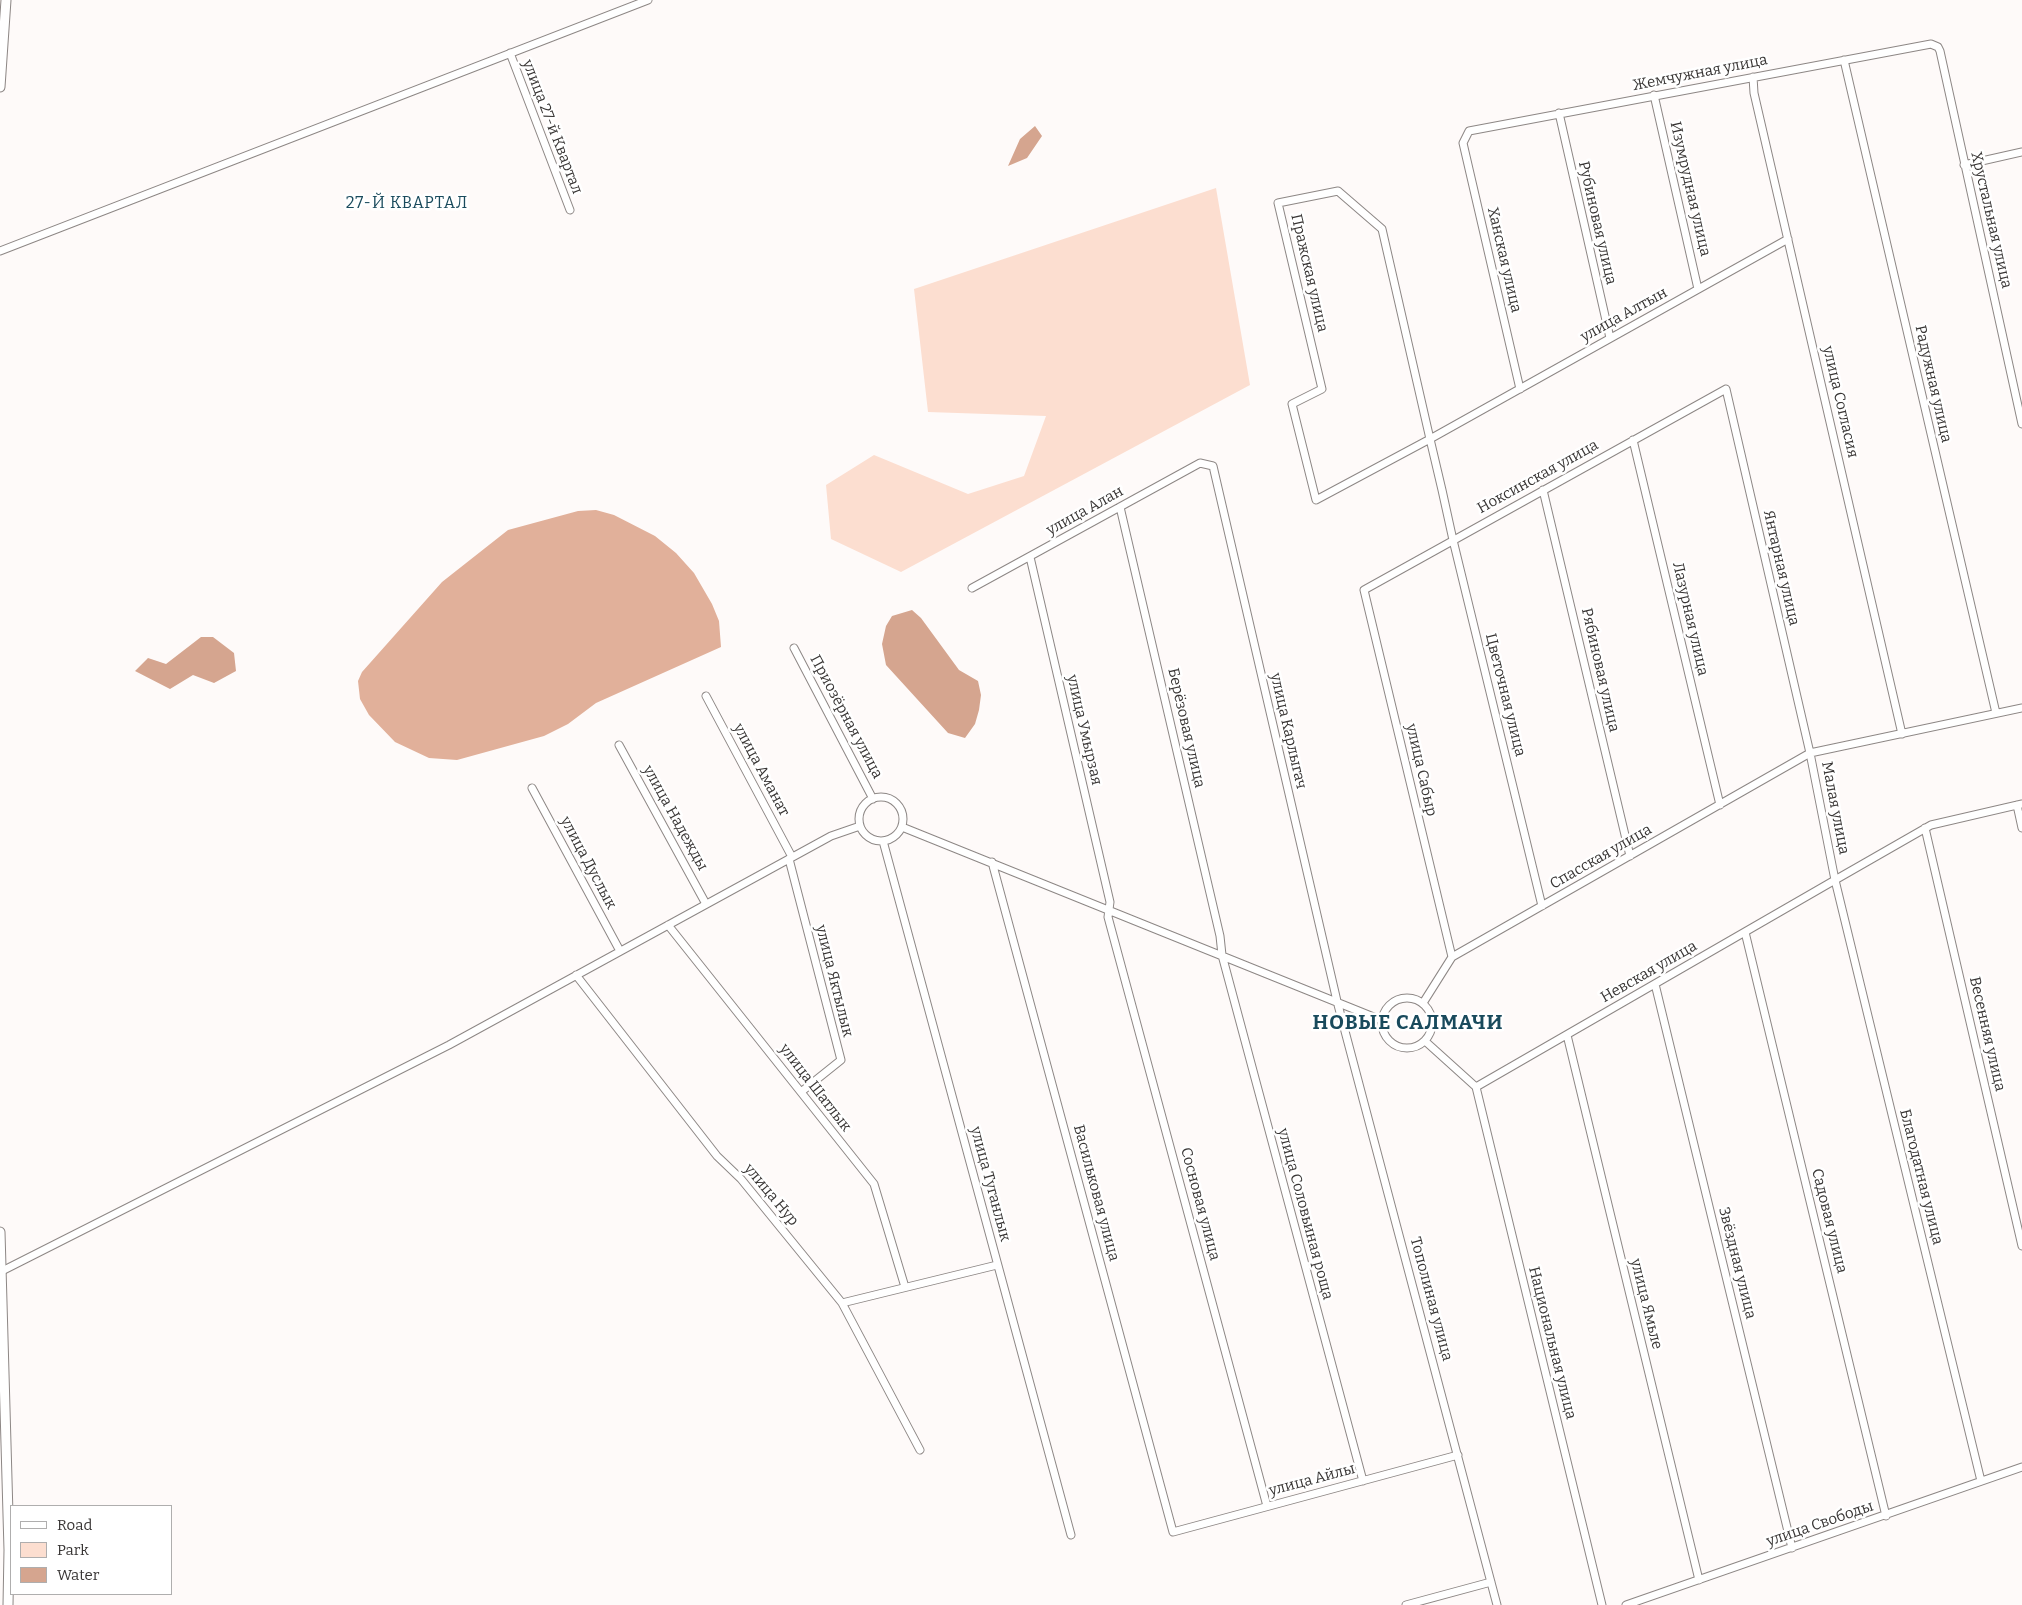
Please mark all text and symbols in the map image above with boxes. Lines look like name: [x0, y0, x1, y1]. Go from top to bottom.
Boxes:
street label: Жемчужная улица: [1631, 51, 1769, 95]
street label: улица 27-й Квартал: [518, 57, 586, 197]
street label: Изумрудная улица: [1666, 120, 1714, 258]
street label: Хрустальная улица: [1967, 150, 2015, 290]
street label: Рубиновая улица: [1574, 160, 1620, 286]
district label: 27-Й КВАРТАЛ: [344, 194, 470, 214]
street label: Ханская улица: [1483, 206, 1525, 314]
street label: Пражская улица: [1287, 212, 1331, 334]
street label: улица Алтын: [1578, 284, 1670, 346]
street label: Радужная улица: [1911, 324, 1955, 444]
street label: улица Согласия: [1818, 344, 1862, 460]
street label: Ноксинская улица: [1474, 436, 1602, 518]
street label: улица Алан: [1043, 483, 1127, 539]
street label: Янтарная улица: [1759, 509, 1803, 627]
street label: Лазурная улица: [1668, 560, 1712, 678]
street label: Рябиновая улица: [1577, 606, 1623, 734]
street label: Цветочная улица: [1481, 632, 1529, 758]
street label: Приозёрная улица: [806, 652, 886, 782]
street label: Берёзовая улица: [1163, 666, 1209, 790]
street label: улица Карлыгач: [1266, 671, 1310, 791]
street label: улица Умырзая: [1063, 673, 1105, 787]
street label: улица Аманат: [729, 721, 793, 819]
street label: улица Сабыр: [1402, 722, 1440, 818]
street label: Малая улица: [1817, 760, 1853, 856]
street label: улица Надежды: [639, 762, 711, 874]
street label: улица Дуслык: [556, 814, 620, 912]
street label: Спасская улица: [1547, 821, 1655, 893]
street label: улица Яктылык: [811, 923, 857, 1039]
street label: Невская улица: [1598, 937, 1700, 1007]
street label: Весенняя улица: [1965, 975, 2009, 1093]
district label: НОВЫЕ САЛМАЧИ: [1311, 1011, 1505, 1035]
street label: улица Шатлык: [775, 1040, 855, 1136]
street label: Благодатная улица: [1895, 1107, 1947, 1247]
street label: Васильковая улица: [1069, 1123, 1123, 1263]
street label: улица Туганлык: [966, 1125, 1014, 1243]
street label: улица Соловьиная роща: [1273, 1126, 1337, 1302]
street label: Сосновая улица: [1176, 1146, 1224, 1262]
street label: улица Нур: [740, 1160, 802, 1230]
street label: Садовая улица: [1807, 1167, 1851, 1275]
street label: Звёздная улица: [1714, 1205, 1760, 1321]
street label: Тополиная улица: [1406, 1235, 1456, 1363]
street label: улица Ямьле: [1626, 1257, 1666, 1351]
street label: Национальная улица: [1524, 1265, 1580, 1421]
street label: улица Айлы: [1267, 1460, 1357, 1500]
street label: улица Свободы: [1764, 1497, 1876, 1551]
legend: [10, 1505, 172, 1595]
text: Road: [57, 1516, 92, 1534]
text: Park: [57, 1541, 89, 1559]
text: Water: [57, 1566, 99, 1584]

